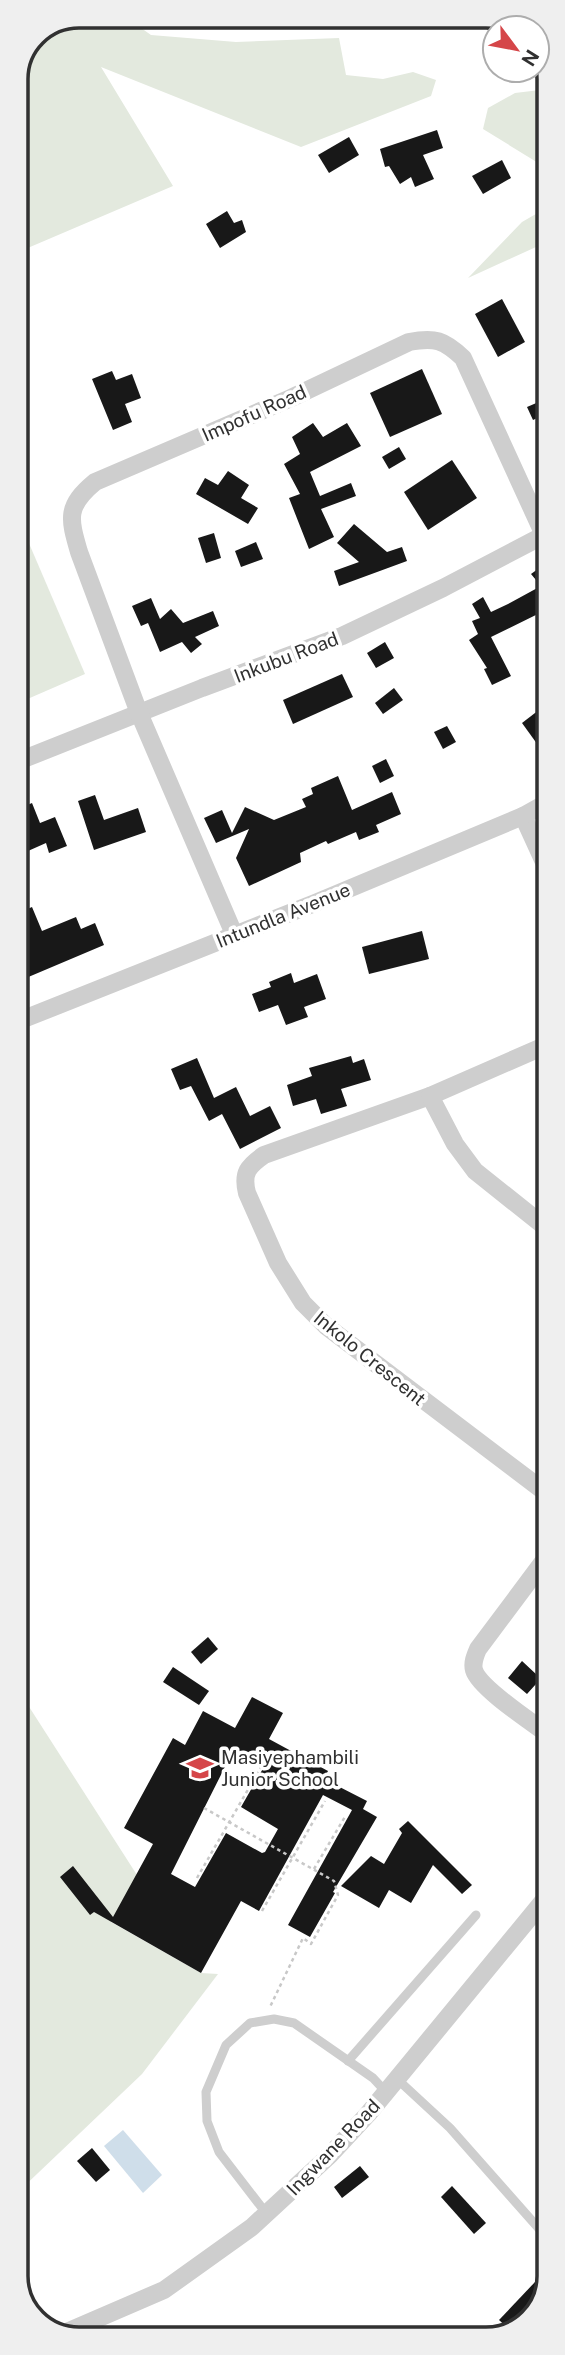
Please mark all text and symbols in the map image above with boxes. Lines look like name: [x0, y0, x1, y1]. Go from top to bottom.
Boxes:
north arrow: [481, 14, 551, 84]
text: N: [517, 46, 544, 70]
street label: Impofu Road: [199, 380, 309, 446]
street label: Inkubu Road: [231, 627, 341, 687]
street label: Intundla Avenue: [213, 878, 353, 952]
street label: Inkolo Crescent: [310, 1306, 430, 1410]
place label: Masiyephambili Junior School: [221, 1746, 359, 1790]
school or university icon: Masiyephambili Junior School: [185, 1753, 215, 1783]
street label: Ingwane Road: [282, 2095, 384, 2199]

